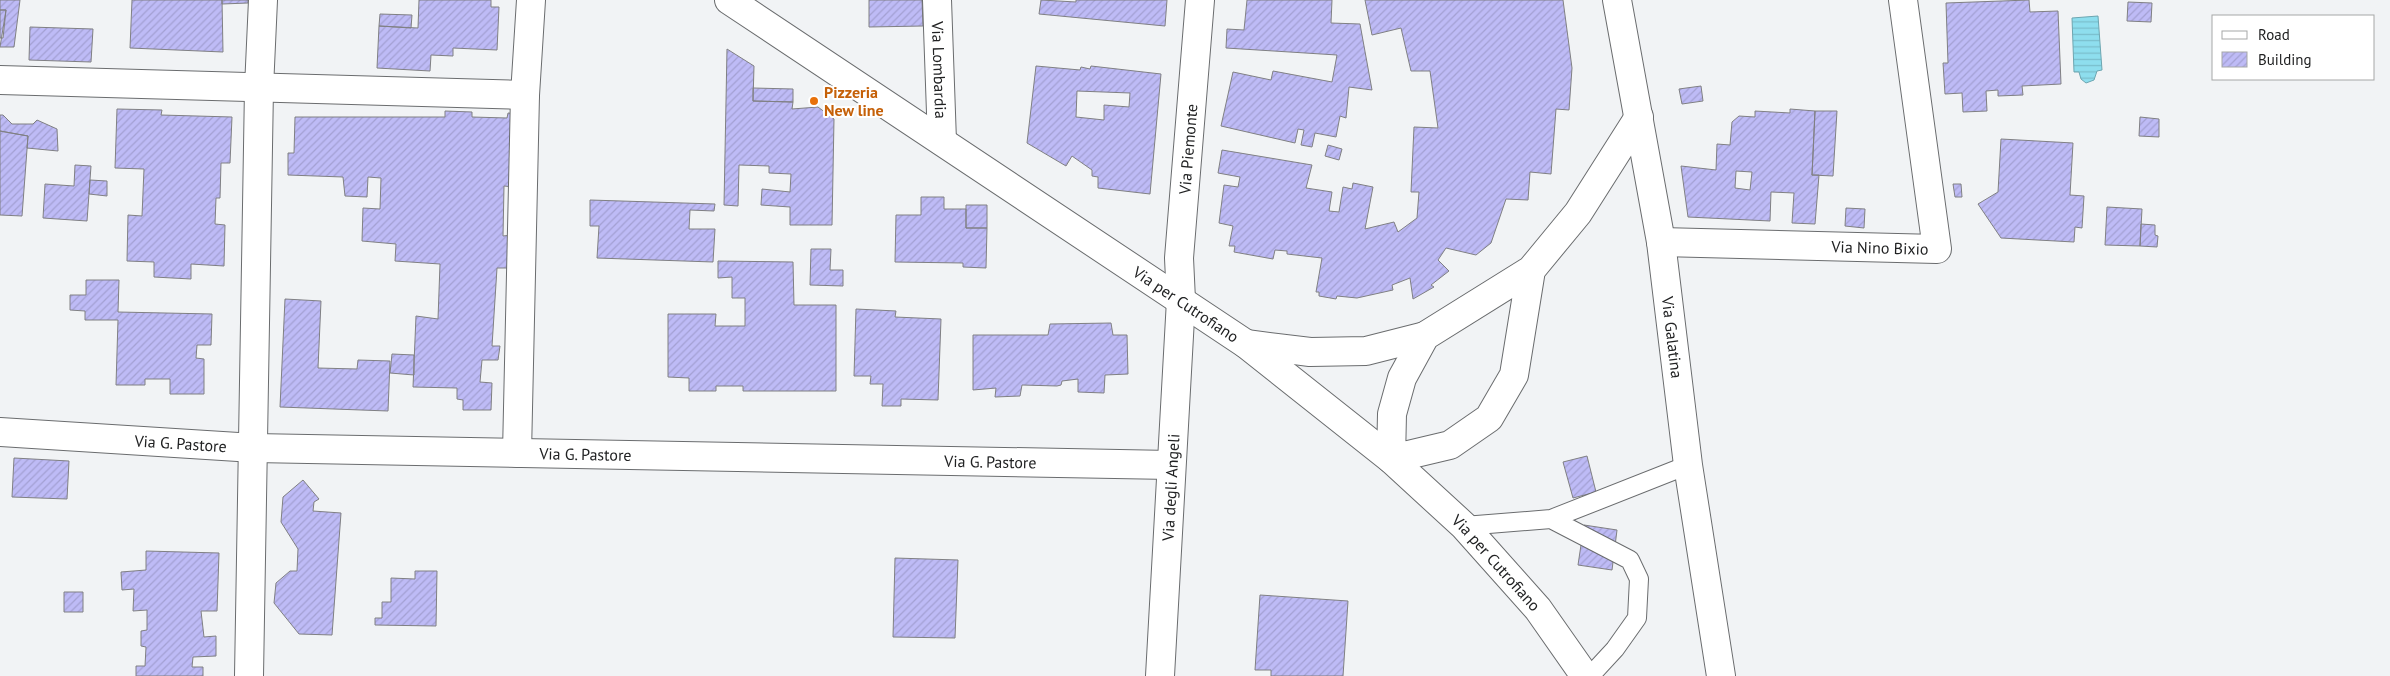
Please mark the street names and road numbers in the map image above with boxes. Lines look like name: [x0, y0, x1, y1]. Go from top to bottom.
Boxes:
street label: Via Lombardia: [928, 20, 951, 119]
street label: Via Piemonte: [1174, 103, 1202, 196]
street label: Via Nino Bixio: [1830, 236, 1929, 259]
street label: Via per Cutrofiano: [1128, 261, 1243, 347]
street label: Via Galatina: [1658, 294, 1687, 379]
street label: Via G. Pastore: [133, 430, 227, 456]
street label: Via degli Angeli: [1158, 433, 1184, 542]
street label: Via G. Pastore: [538, 443, 632, 465]
street label: Via G. Pastore: [943, 451, 1037, 473]
street label: Via per Cutrofiano: [1447, 509, 1545, 615]

